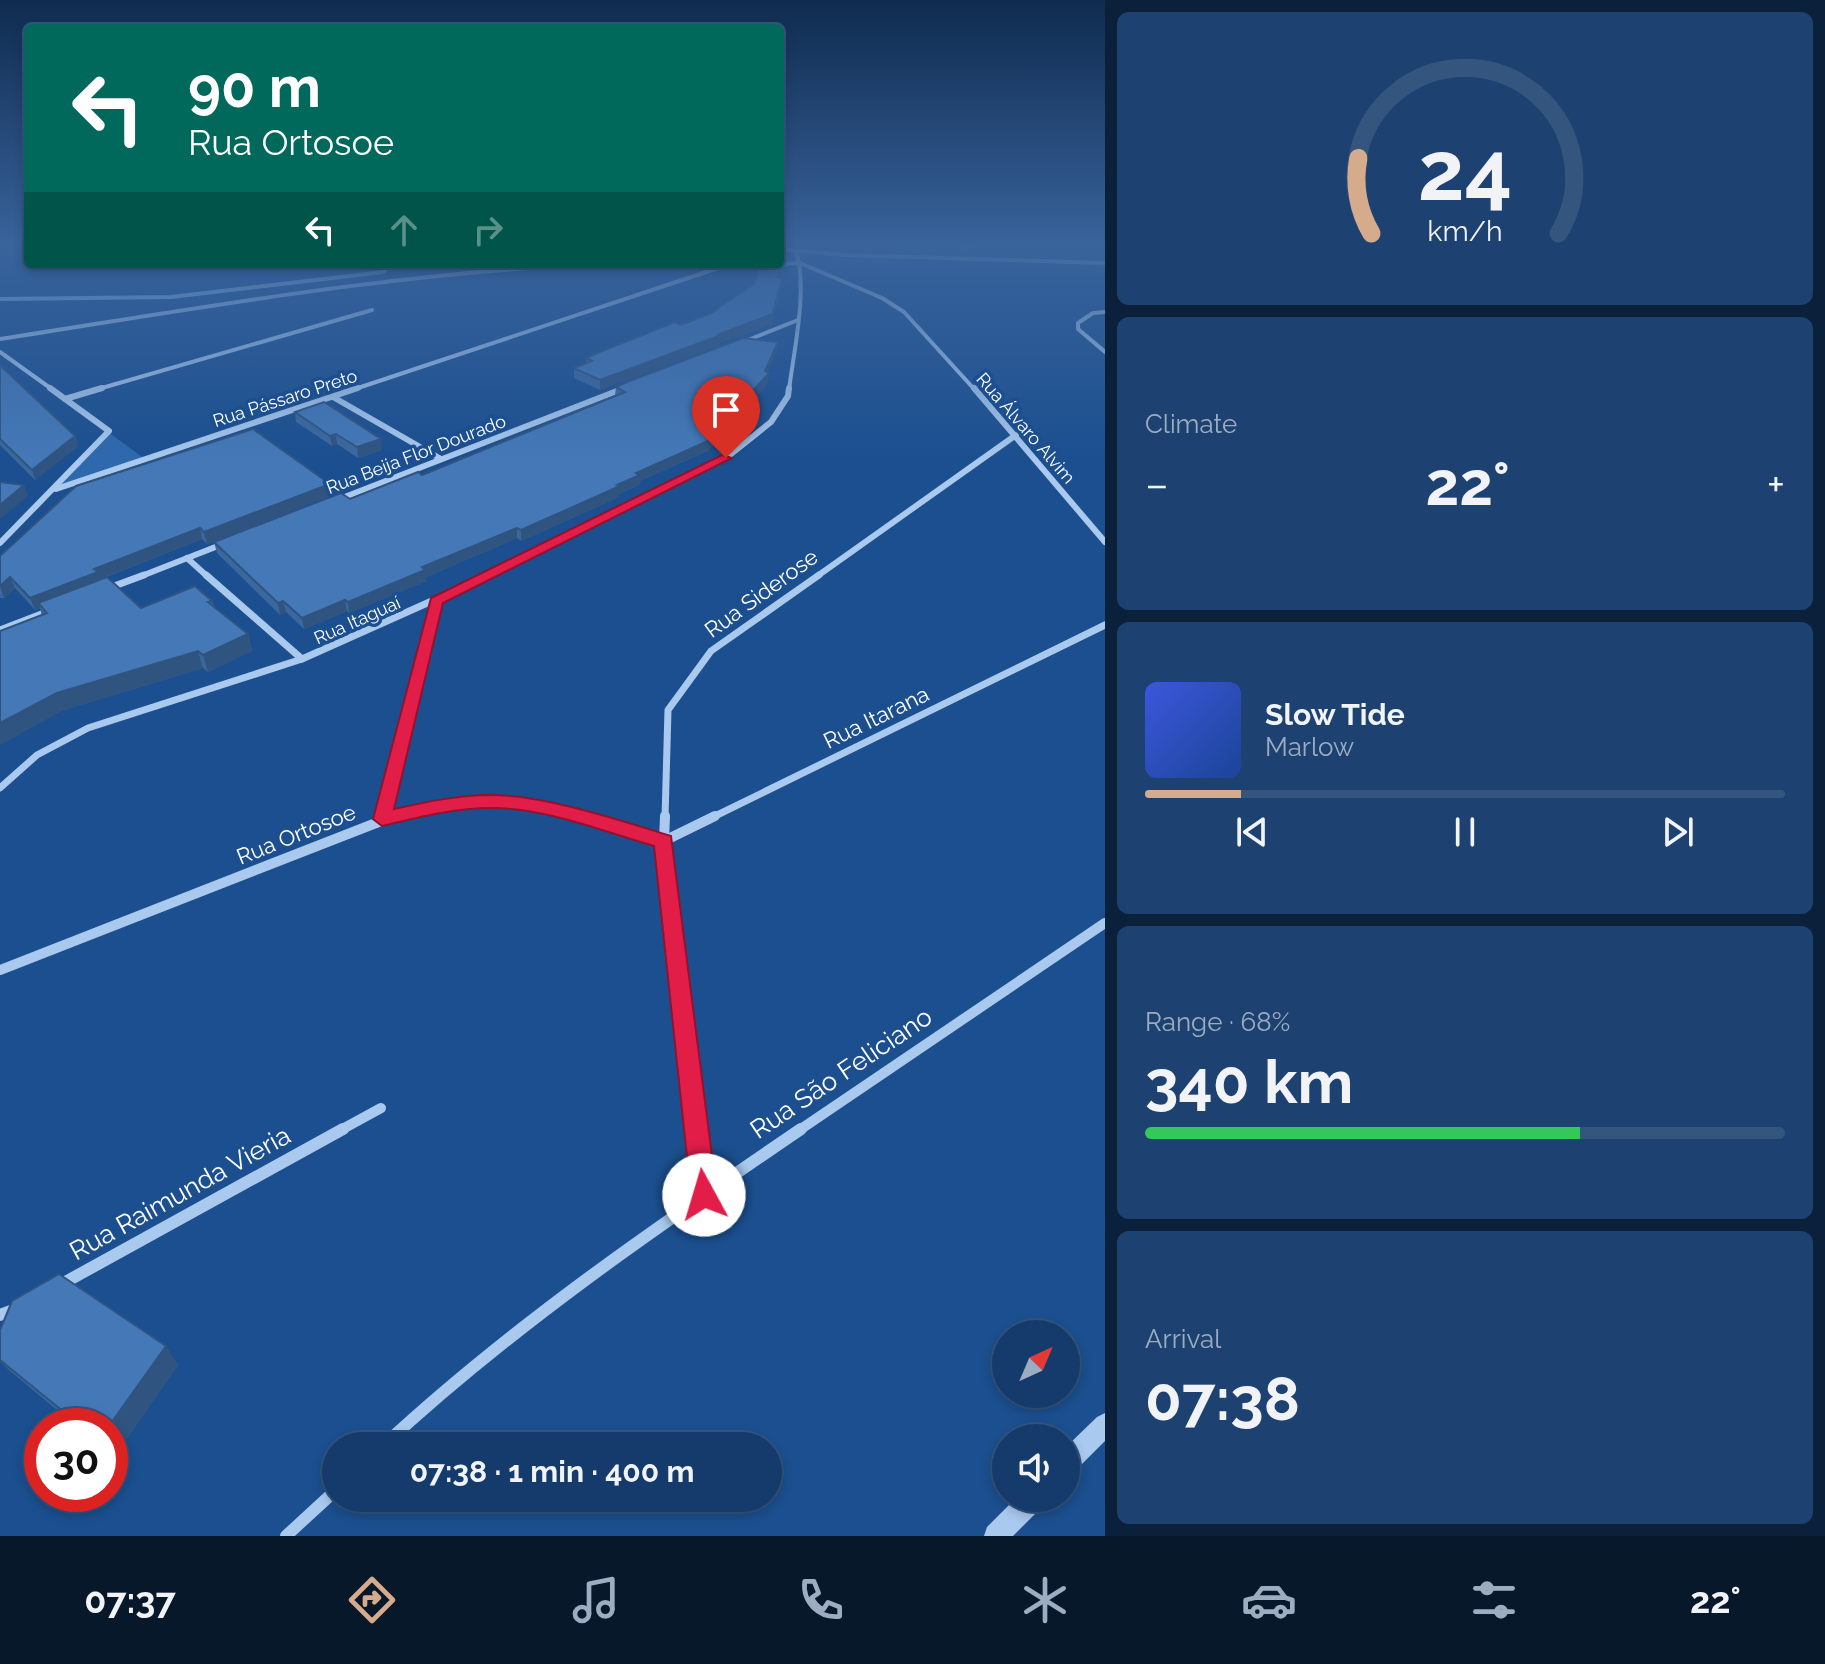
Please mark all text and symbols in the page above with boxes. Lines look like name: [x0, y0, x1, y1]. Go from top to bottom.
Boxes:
text: 90 m: [188, 54, 321, 120]
icon: left: [56, 56, 160, 160]
text: Rua Ortosoe: [188, 121, 394, 163]
text: 24: [1418, 122, 1512, 219]
icon: left: [298, 208, 342, 252]
icon: ahead: [382, 208, 426, 252]
icon: right: [466, 208, 510, 252]
text: km/h: [1427, 215, 1503, 249]
street label: Rua Pássaro Preto: [210, 365, 360, 431]
street label: Rua Álvaro Alvim: [972, 368, 1080, 488]
pin: [692, 376, 760, 458]
icon: arrive: [704, 388, 748, 432]
text: Climate: [1145, 409, 1237, 439]
street label: Rua Beija Flor Dourado: [323, 410, 509, 498]
text: 22°: [1426, 449, 1510, 519]
text: −: [1145, 459, 1169, 510]
text: +: [1767, 459, 1785, 510]
street label: Rua Siderose: [699, 543, 823, 643]
street label: Rua Itaguaí: [310, 592, 404, 648]
street label: Rua Itarana: [819, 680, 933, 754]
text: Slow Tide: [1265, 697, 1405, 732]
text: Marlow: [1265, 732, 1354, 762]
street label: Rua Ortosoe: [233, 798, 359, 870]
icon: previous: [1230, 810, 1274, 854]
icon: pause: [1443, 810, 1487, 854]
icon: next: [1656, 810, 1700, 854]
street label: Rua São Feliciano: [745, 1001, 937, 1145]
text: Range · 68%: [1145, 1007, 1290, 1037]
text: 340 km: [1145, 1047, 1353, 1117]
street label: Rua Raimunda Vieria: [64, 1120, 296, 1266]
position arrow: [662, 1153, 746, 1237]
north arrow: [992, 1320, 1080, 1408]
map controls: [992, 1320, 1080, 1512]
text: Arrival: [1145, 1324, 1221, 1354]
text: 07:38: [1145, 1364, 1300, 1434]
speed limit sign: 30: [24, 1408, 128, 1512]
button: sound: [992, 1424, 1080, 1512]
text: 07:38 · 1 min · 400 m: [410, 1454, 694, 1489]
icon: directions: [344, 1572, 400, 1628]
icon: music: [568, 1572, 624, 1628]
icon: phone: [793, 1572, 849, 1628]
icon: climate: [1017, 1572, 1073, 1628]
icon: car: [1241, 1572, 1297, 1628]
icon: filters: [1466, 1572, 1522, 1628]
text: 07:37: [84, 1579, 176, 1621]
text: 22°: [1690, 1579, 1741, 1621]

